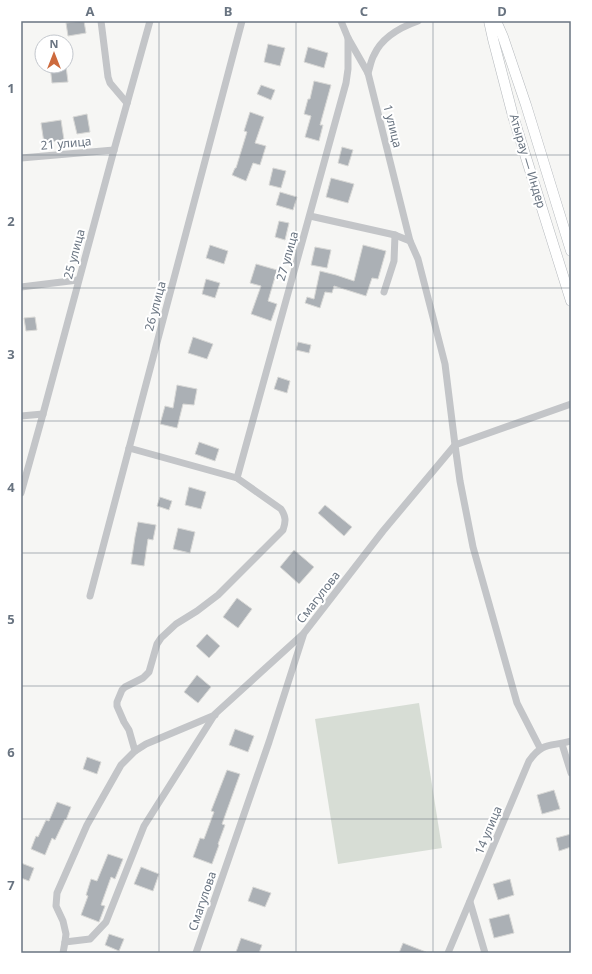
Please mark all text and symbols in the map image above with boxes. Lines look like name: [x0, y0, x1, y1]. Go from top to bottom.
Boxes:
text: A: [86, 2, 95, 20]
text: B: [224, 2, 232, 20]
text: C: [360, 2, 368, 20]
text: D: [497, 2, 507, 20]
north arrow: [34, 34, 74, 74]
text: N: [50, 36, 58, 51]
text: 1: [7, 79, 15, 97]
street label: 1 улица: [379, 103, 407, 149]
street label: Атырау — Индер: [506, 112, 550, 210]
street label: 21 улица: [40, 132, 92, 154]
text: 2: [7, 212, 15, 230]
street label: 25 улица: [59, 227, 89, 281]
street label: 27 улица: [272, 229, 302, 283]
street label: 26 улица: [140, 279, 170, 333]
text: 3: [7, 345, 15, 363]
text: 4: [7, 478, 15, 496]
street label: Смагулова: [292, 567, 344, 627]
text: 5: [7, 610, 15, 628]
text: 6: [7, 743, 15, 761]
street label: 14 улица: [470, 803, 506, 857]
street label: Смагулова: [184, 869, 220, 933]
text: 7: [7, 876, 15, 894]

